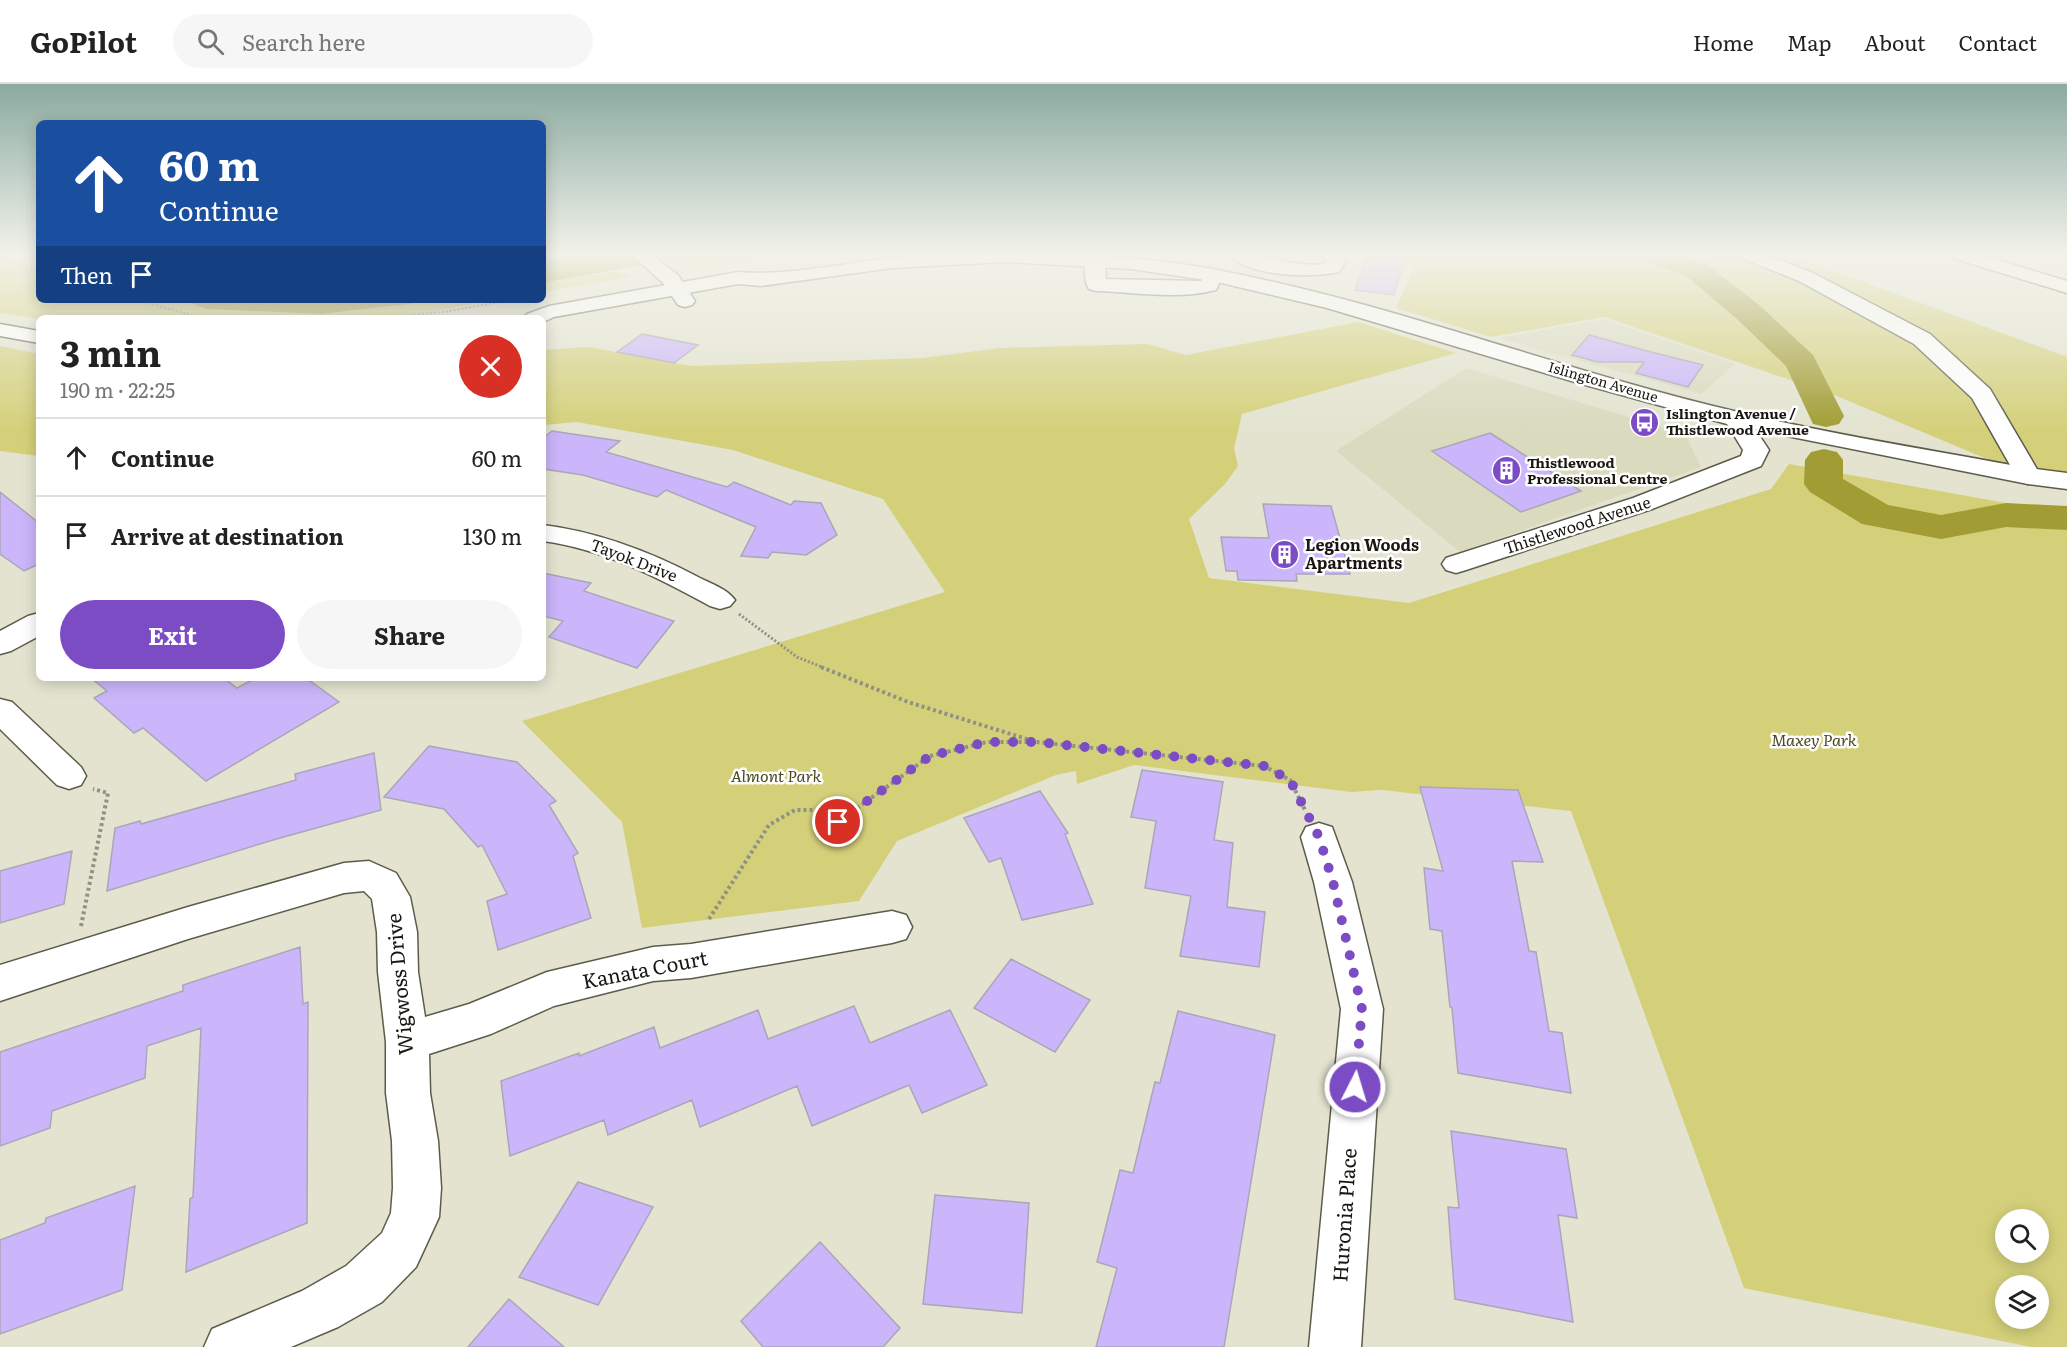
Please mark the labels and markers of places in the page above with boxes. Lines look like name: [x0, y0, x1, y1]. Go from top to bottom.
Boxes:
place label: Islington Avenue / Thistlewood Avenue: [1666, 403, 1809, 439]
bus stop icon: Islington Avenue / Thistlewood Avenue: [1629, 406, 1661, 438]
place label: Thistlewood Professional Centre: [1527, 452, 1667, 488]
building icon: Thistlewood Professional Centre: [1490, 455, 1522, 487]
place label: Legion Woods Apartments: [1305, 532, 1419, 574]
building icon: Legion Woods Apartments: [1268, 538, 1300, 570]
pin: [812, 796, 863, 847]

